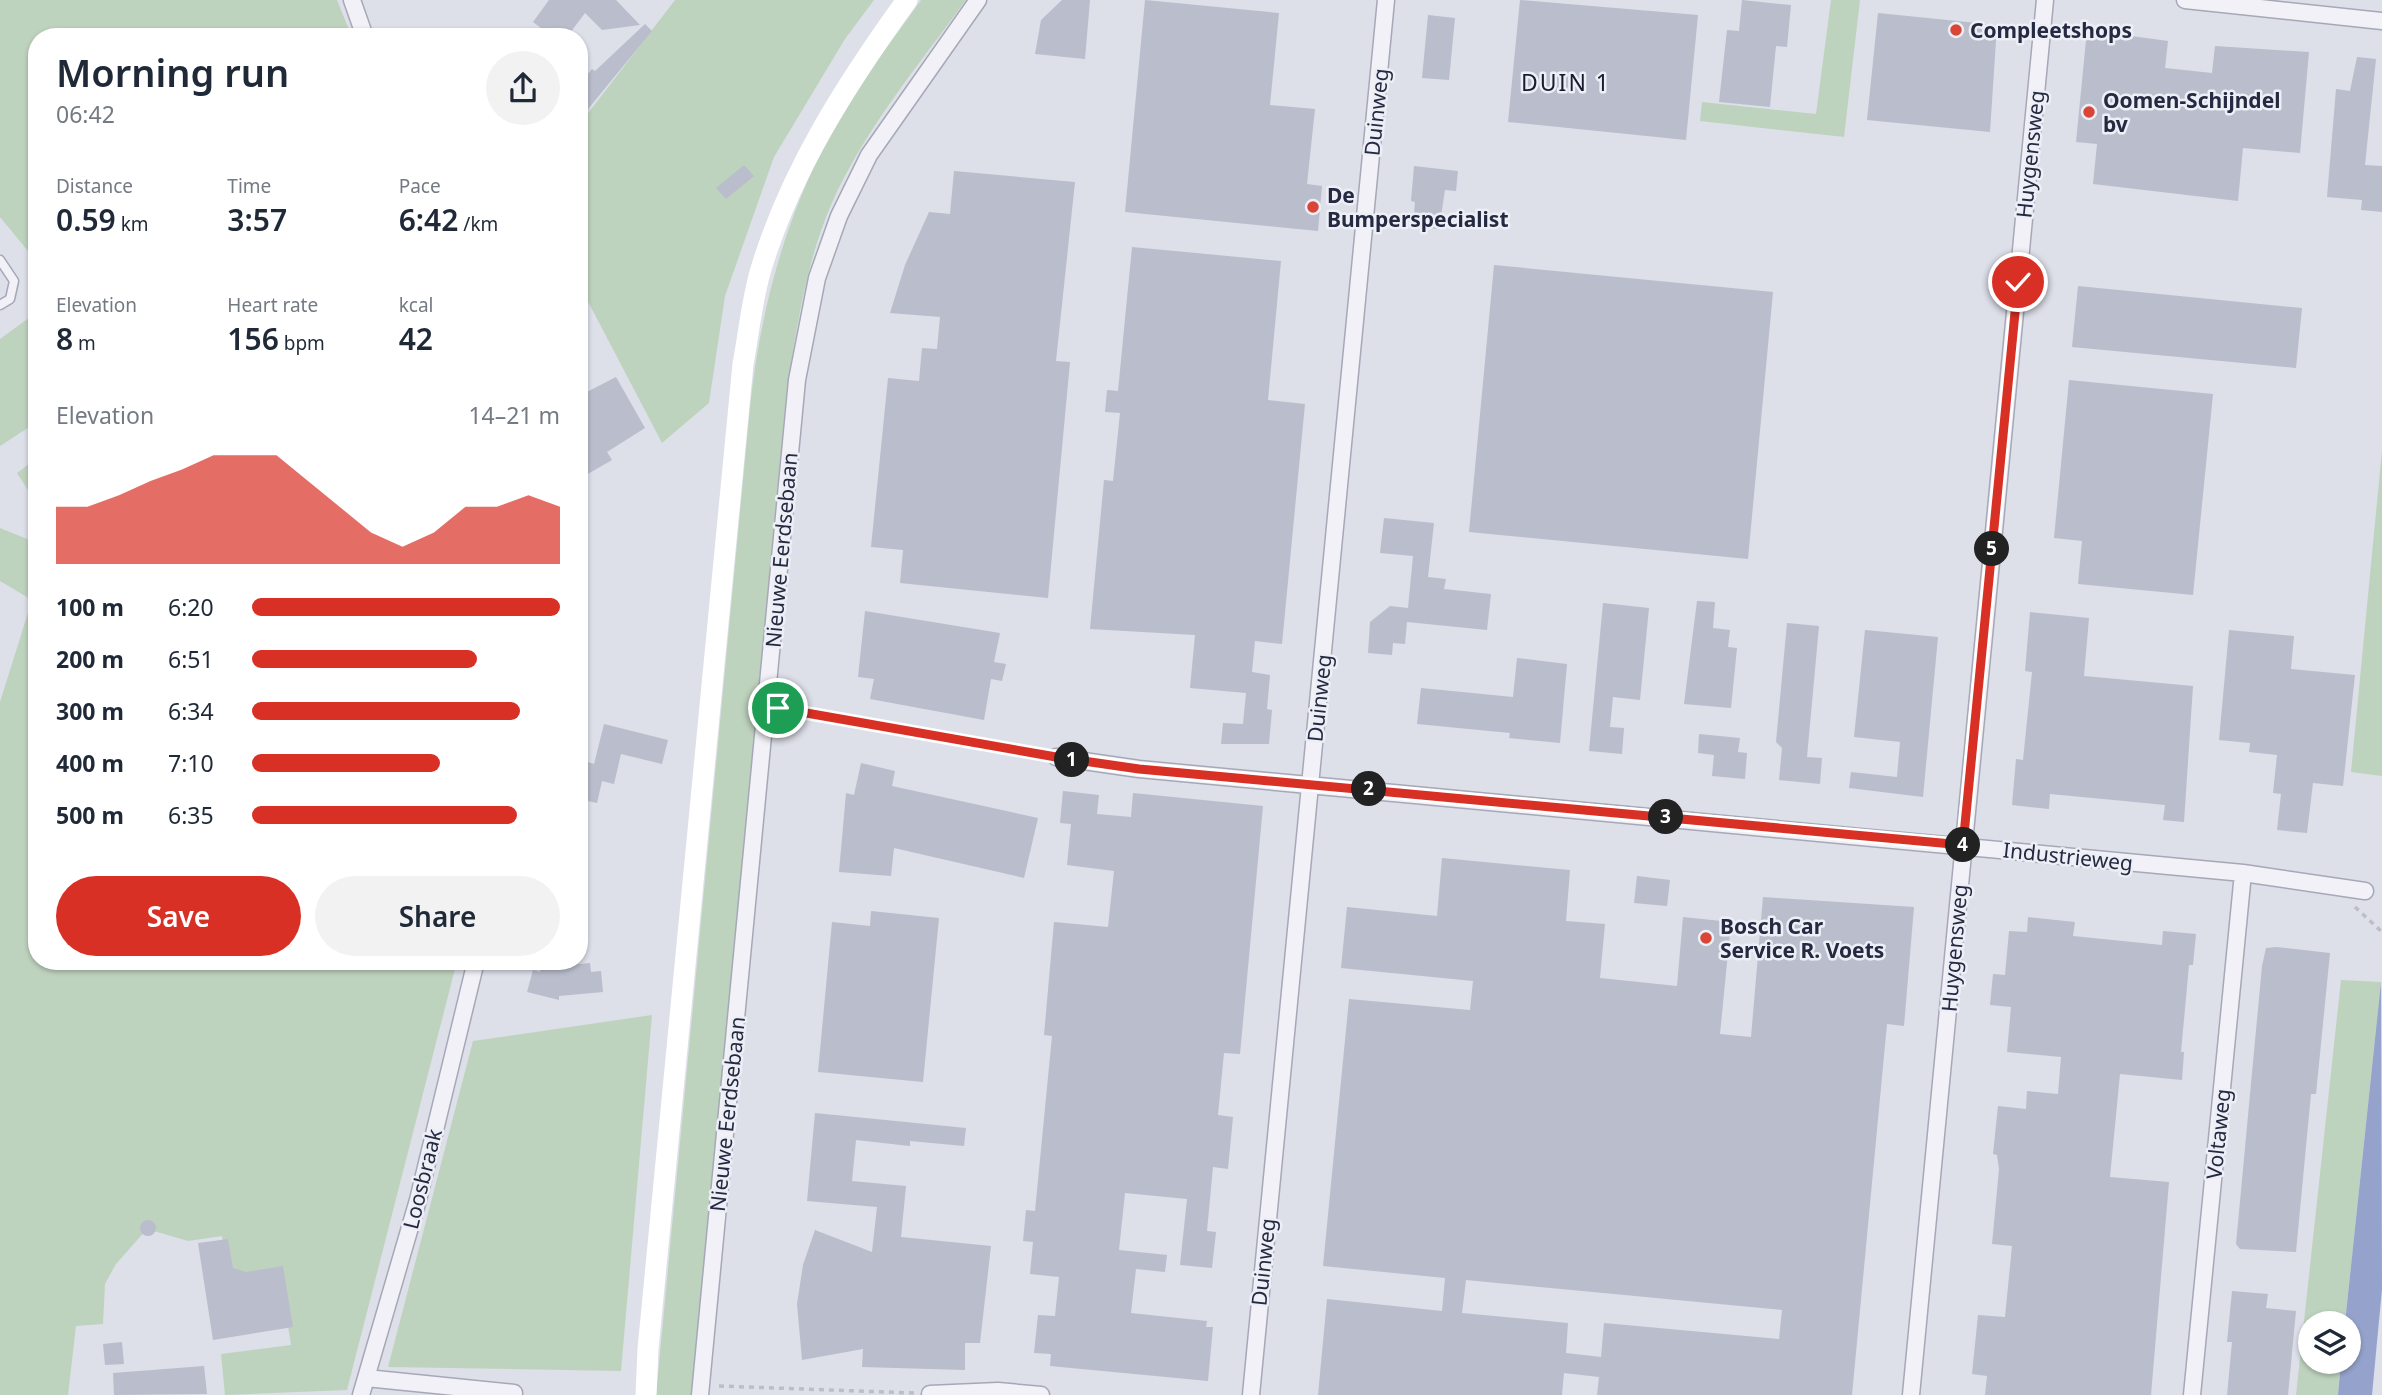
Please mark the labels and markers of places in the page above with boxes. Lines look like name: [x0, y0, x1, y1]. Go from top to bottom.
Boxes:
place label: Compleetshops: [1970, 16, 2132, 44]
marker: Compleetshops: [1948, 22, 1964, 38]
place label: Oomen-Schijndel bv: [2103, 86, 2280, 138]
marker: Oomen-Schijndel bv: [2081, 104, 2097, 120]
place label: De Bumperspecialist: [1327, 181, 1509, 233]
marker: De Bumperspecialist: [1305, 199, 1321, 215]
pin: [1988, 252, 2048, 312]
pin: 5: [1974, 532, 2010, 566]
pin: [748, 678, 808, 738]
pin: 1: [1054, 742, 1090, 778]
pin: 2: [1352, 772, 1386, 806]
pin: 3: [1648, 800, 1684, 834]
pin: 4: [1946, 828, 1980, 862]
place label: Bosch Car Service R. Voets: [1720, 912, 1884, 964]
marker: Bosch Car Service R. Voets: [1698, 930, 1714, 946]

